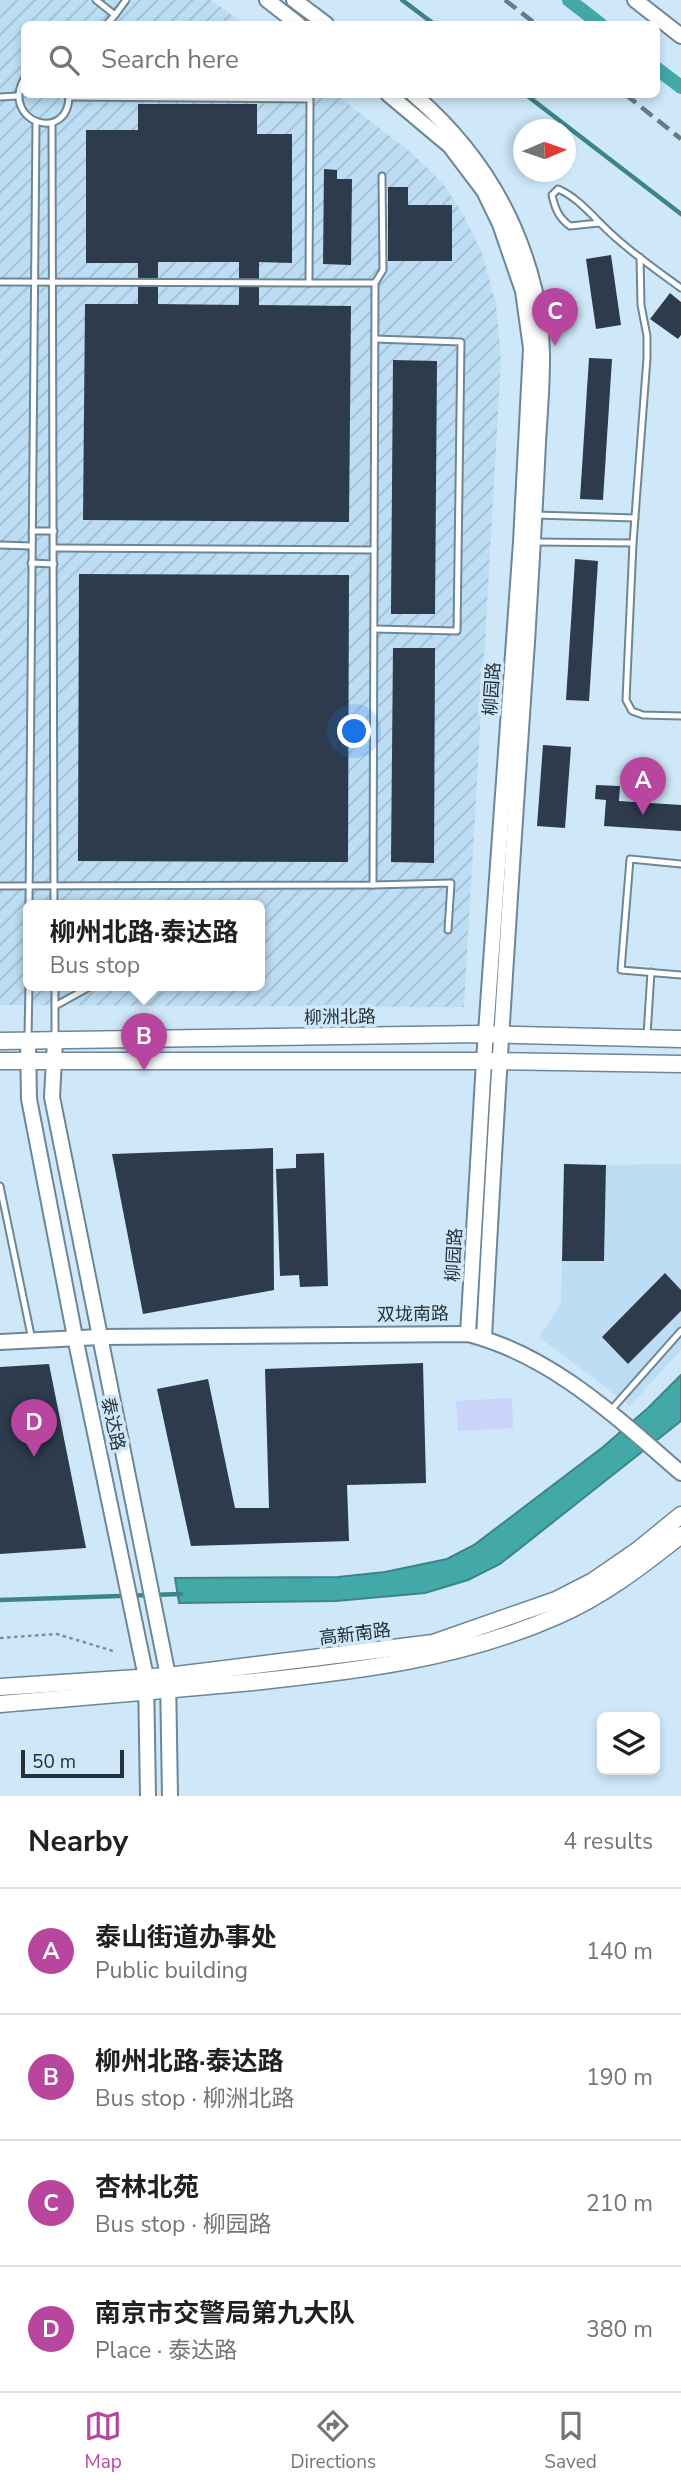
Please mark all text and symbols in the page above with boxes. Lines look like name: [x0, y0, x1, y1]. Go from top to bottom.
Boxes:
search box: [21, 21, 660, 98]
icon: search: [45, 41, 83, 79]
text: Search here: [101, 42, 239, 77]
north arrow: [513, 119, 576, 182]
pin: C: [532, 288, 578, 346]
street label: 柳园路: [478, 661, 506, 717]
your location: [337, 714, 371, 748]
pin: A: [620, 757, 666, 815]
popup: [23, 900, 265, 991]
text: 柳州北路·泰达路: [50, 915, 238, 950]
text: Bus stop: [50, 950, 140, 981]
street label: 柳洲北路: [304, 1004, 376, 1030]
pin: B: [121, 1013, 167, 1071]
street label: 柳园路: [441, 1227, 467, 1283]
street label: 双垅南路: [377, 1301, 449, 1327]
street label: 泰达路: [96, 1395, 130, 1453]
pin: D: [11, 1399, 57, 1457]
street label: 高新南路: [318, 1618, 392, 1650]
map controls: [597, 1712, 660, 1775]
button: layers: [597, 1712, 660, 1775]
scale bar: [21, 1747, 124, 1779]
text: 50 m: [32, 1749, 76, 1775]
text: Nearby: [28, 1821, 128, 1862]
text: 4 results: [563, 1826, 653, 1857]
text: 泰山街道办事处: [95, 1920, 277, 1955]
text: A: [42, 1936, 60, 1967]
text: 140 m: [586, 1936, 653, 1967]
text: Public building: [95, 1955, 248, 1986]
text: 柳州北路·泰达路: [95, 2044, 283, 2079]
text: B: [43, 2062, 59, 2093]
text: 190 m: [586, 2062, 653, 2093]
text: Bus stop · 柳洲北路: [95, 2083, 295, 2114]
text: 杏林北苑: [95, 2170, 199, 2205]
text: C: [43, 2188, 59, 2219]
text: 210 m: [586, 2188, 653, 2219]
text: Bus stop · 柳园路: [95, 2209, 272, 2240]
text: 南京市交警局第九大队: [95, 2296, 355, 2331]
text: D: [42, 2314, 60, 2345]
text: 380 m: [586, 2314, 653, 2345]
text: Place · 泰达路: [95, 2335, 237, 2366]
tab: Map: [84, 2407, 122, 2475]
tab: Directions: [290, 2407, 376, 2475]
tab: Saved: [544, 2407, 597, 2475]

